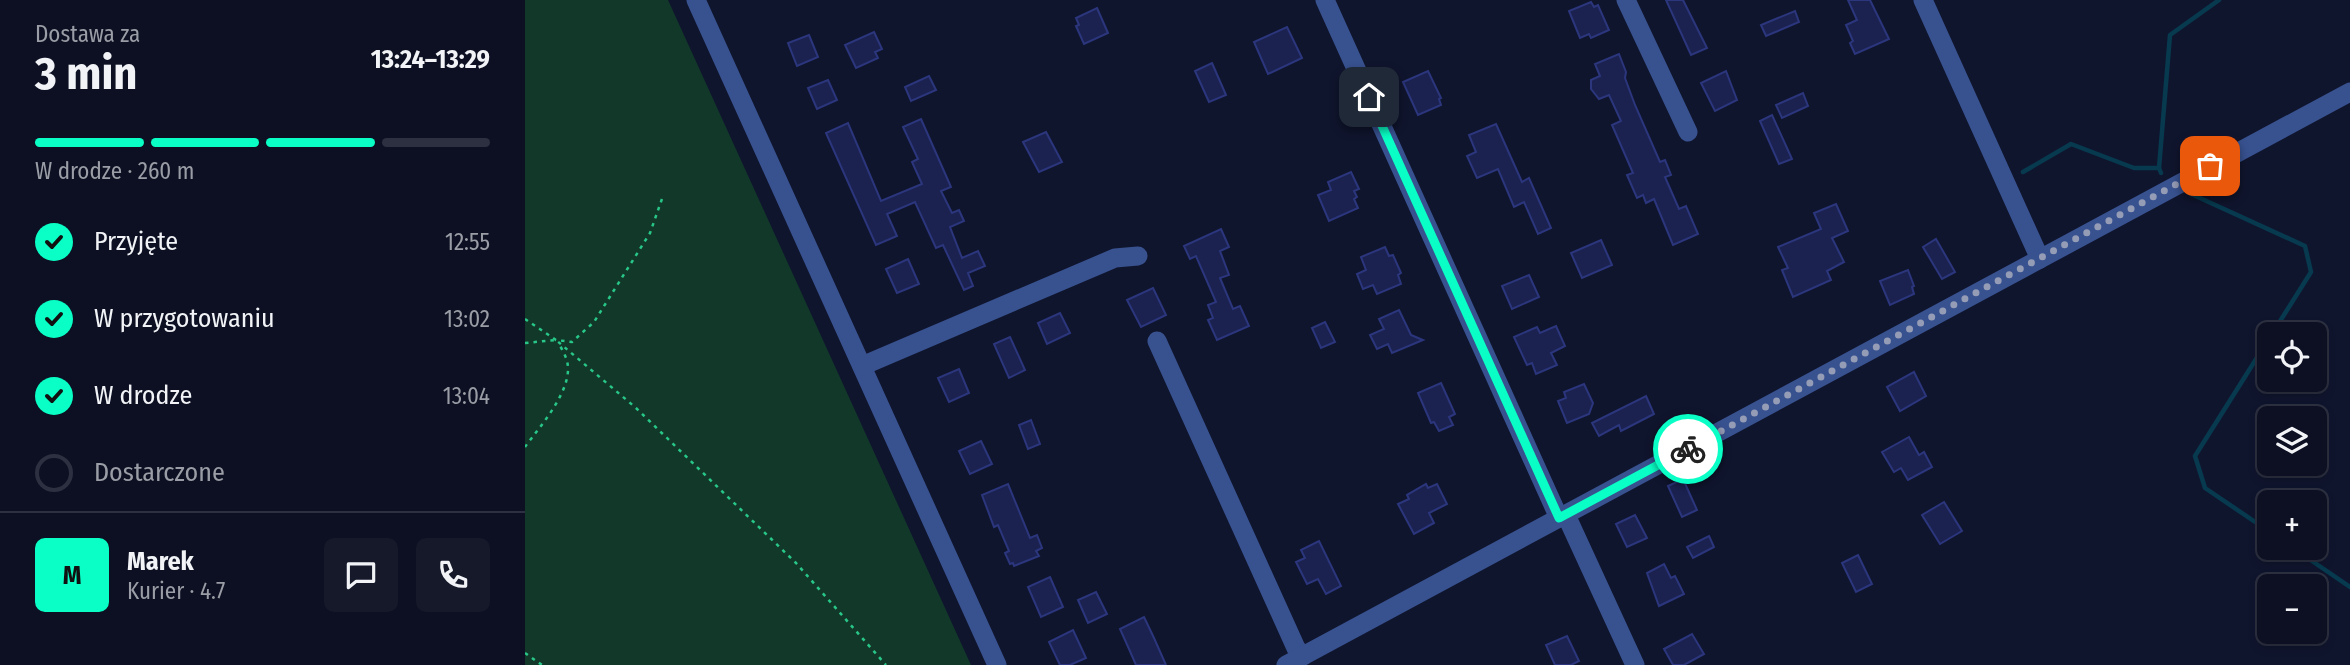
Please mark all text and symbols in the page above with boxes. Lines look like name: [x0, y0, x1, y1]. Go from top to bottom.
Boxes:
text: Dostawa za: [35, 20, 140, 48]
text: 13:24–13:29: [371, 44, 490, 75]
text: 3 min: [35, 46, 137, 101]
pin: [1339, 67, 1399, 127]
icon: home: [1350, 78, 1388, 116]
pin: [2180, 136, 2240, 196]
icon: bag: [2191, 147, 2229, 185]
text: W drodze · 260 m: [35, 157, 194, 185]
icon: check: [35, 223, 73, 261]
text: Przyjęte: [94, 226, 178, 257]
text: 12:55: [445, 228, 490, 256]
icon: check: [35, 300, 73, 338]
text: W przygotowaniu: [94, 303, 275, 334]
text: 13:02: [444, 305, 490, 333]
map controls: [2257, 322, 2327, 644]
button: locate: [2257, 322, 2327, 392]
icon: check: [35, 377, 73, 415]
text: W drodze: [94, 380, 192, 411]
text: 13:04: [443, 382, 490, 410]
button: layers: [2257, 406, 2327, 476]
courier: [1653, 414, 1723, 484]
icon: bike: [1669, 430, 1707, 468]
text: Dostarczone: [94, 457, 225, 488]
button: +: [2257, 490, 2327, 560]
button: chat: [324, 538, 398, 612]
button: phone: [416, 538, 490, 612]
text: Marek: [127, 546, 194, 577]
text: M: [63, 560, 81, 591]
button: −: [2257, 574, 2327, 644]
text: Kurier · 4.7: [127, 577, 225, 605]

